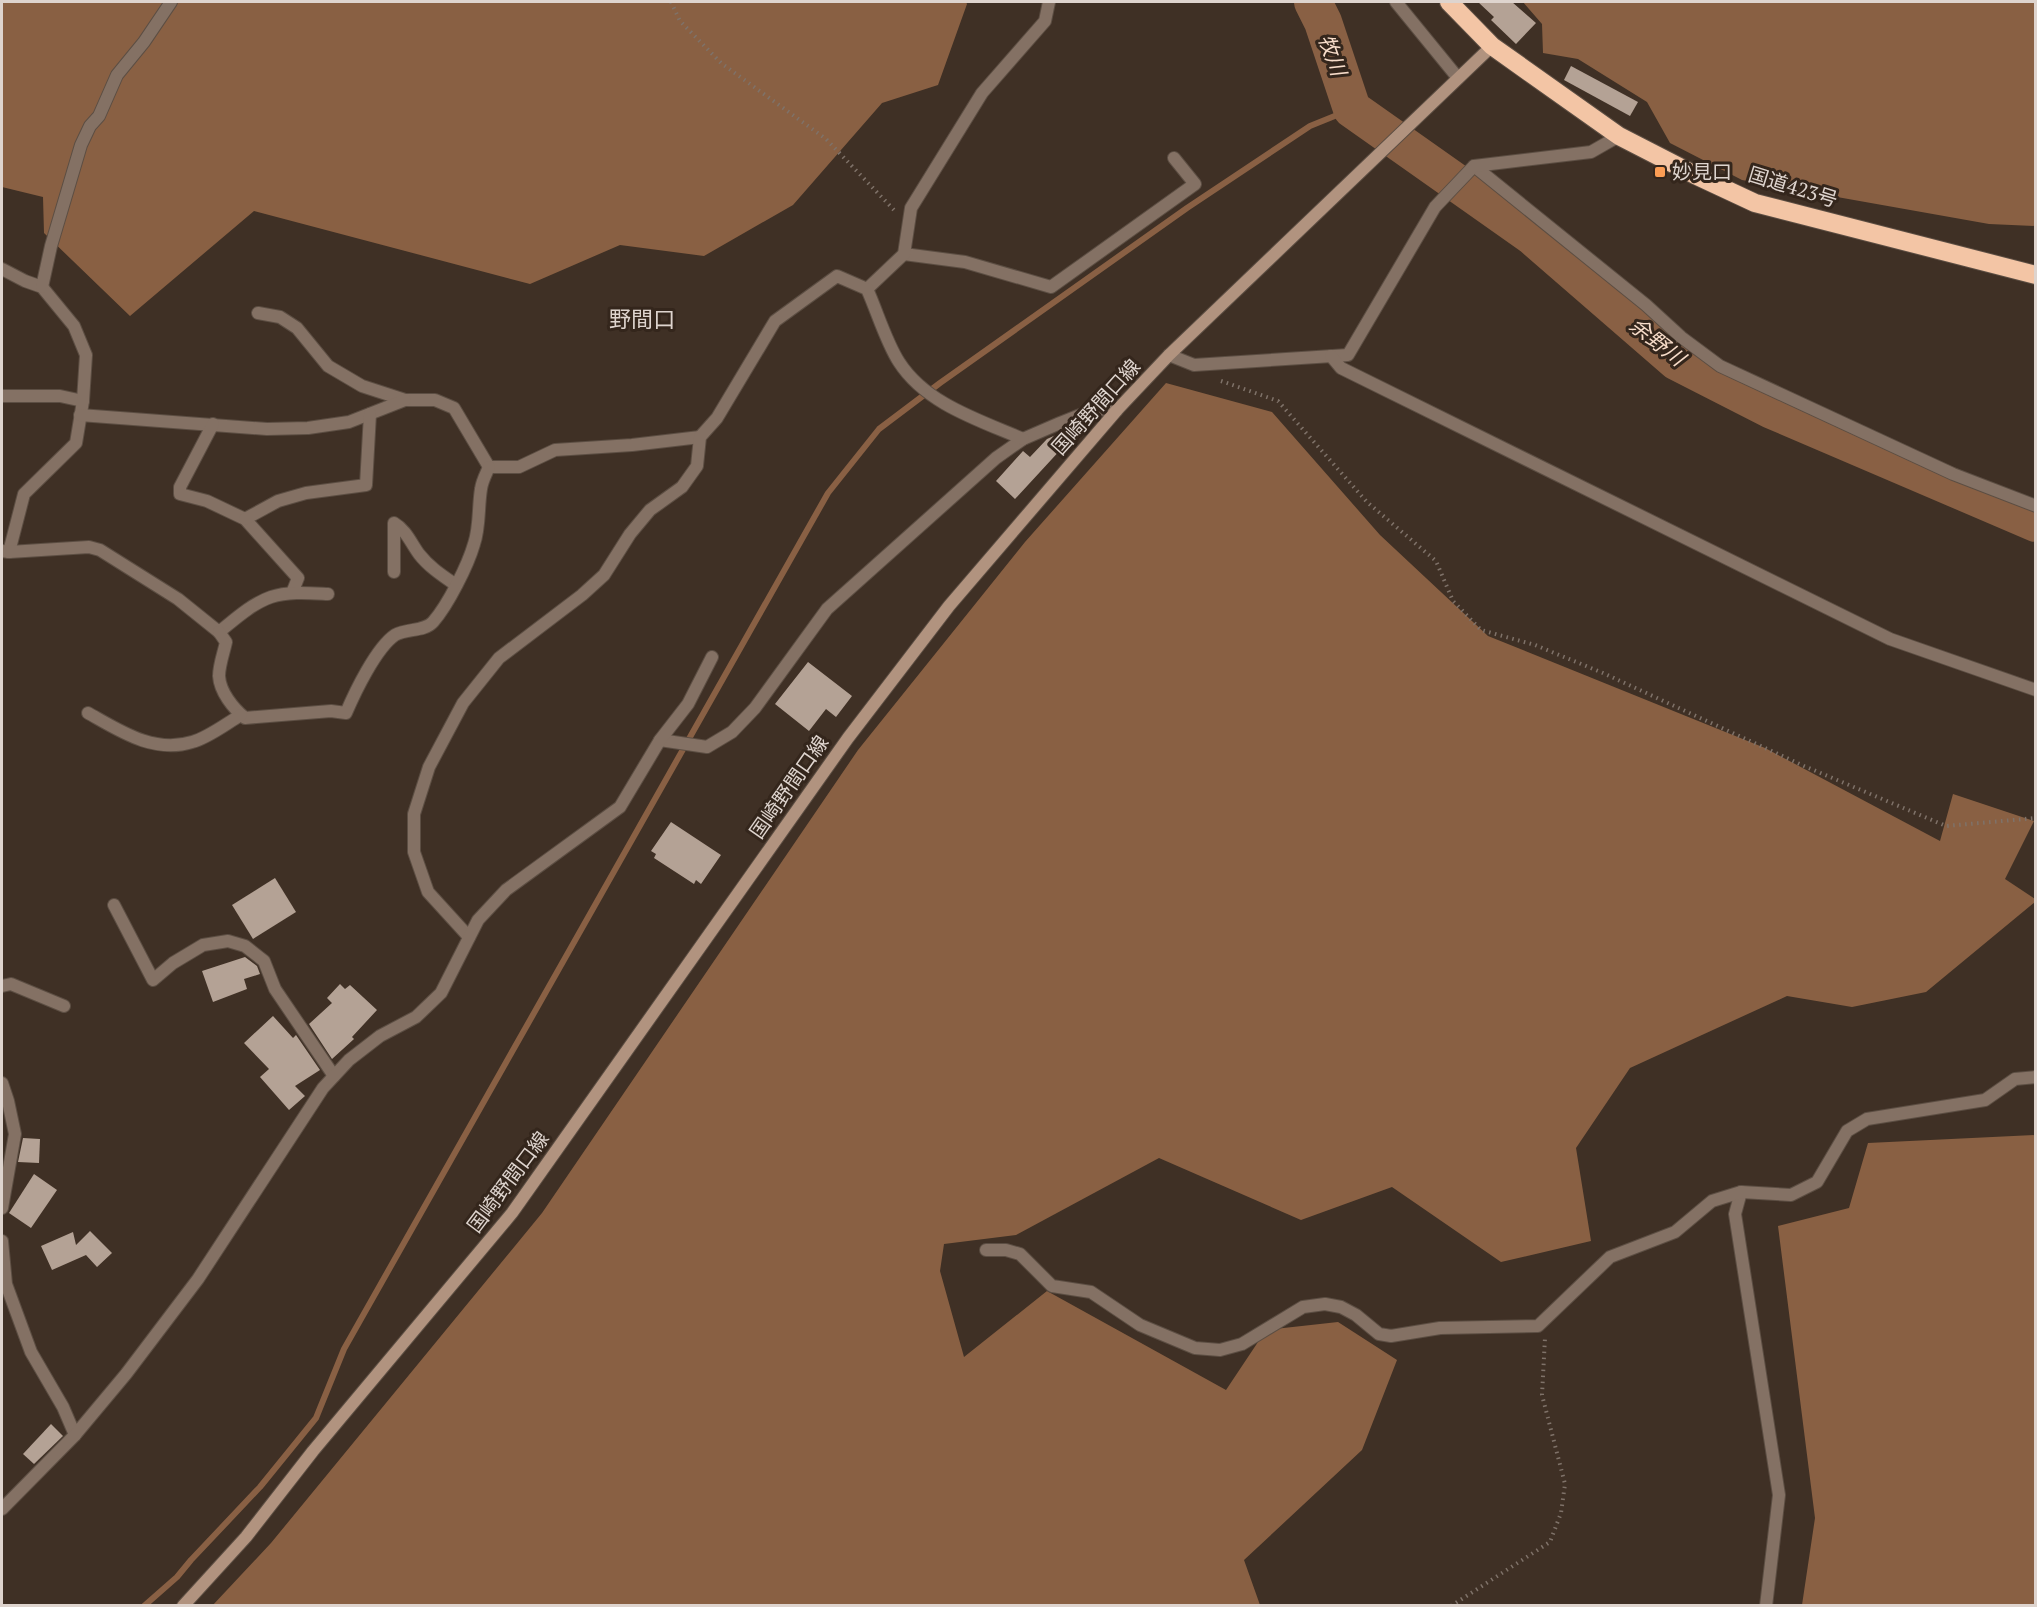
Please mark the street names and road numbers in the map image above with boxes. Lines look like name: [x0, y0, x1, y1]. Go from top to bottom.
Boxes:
street label: 国道423号: [1745, 160, 1841, 213]
street label: 国崎野間口線: [1045, 353, 1146, 460]
street label: 国崎野間口線: [743, 730, 834, 844]
street label: 国崎野間口線: [461, 1126, 554, 1238]

